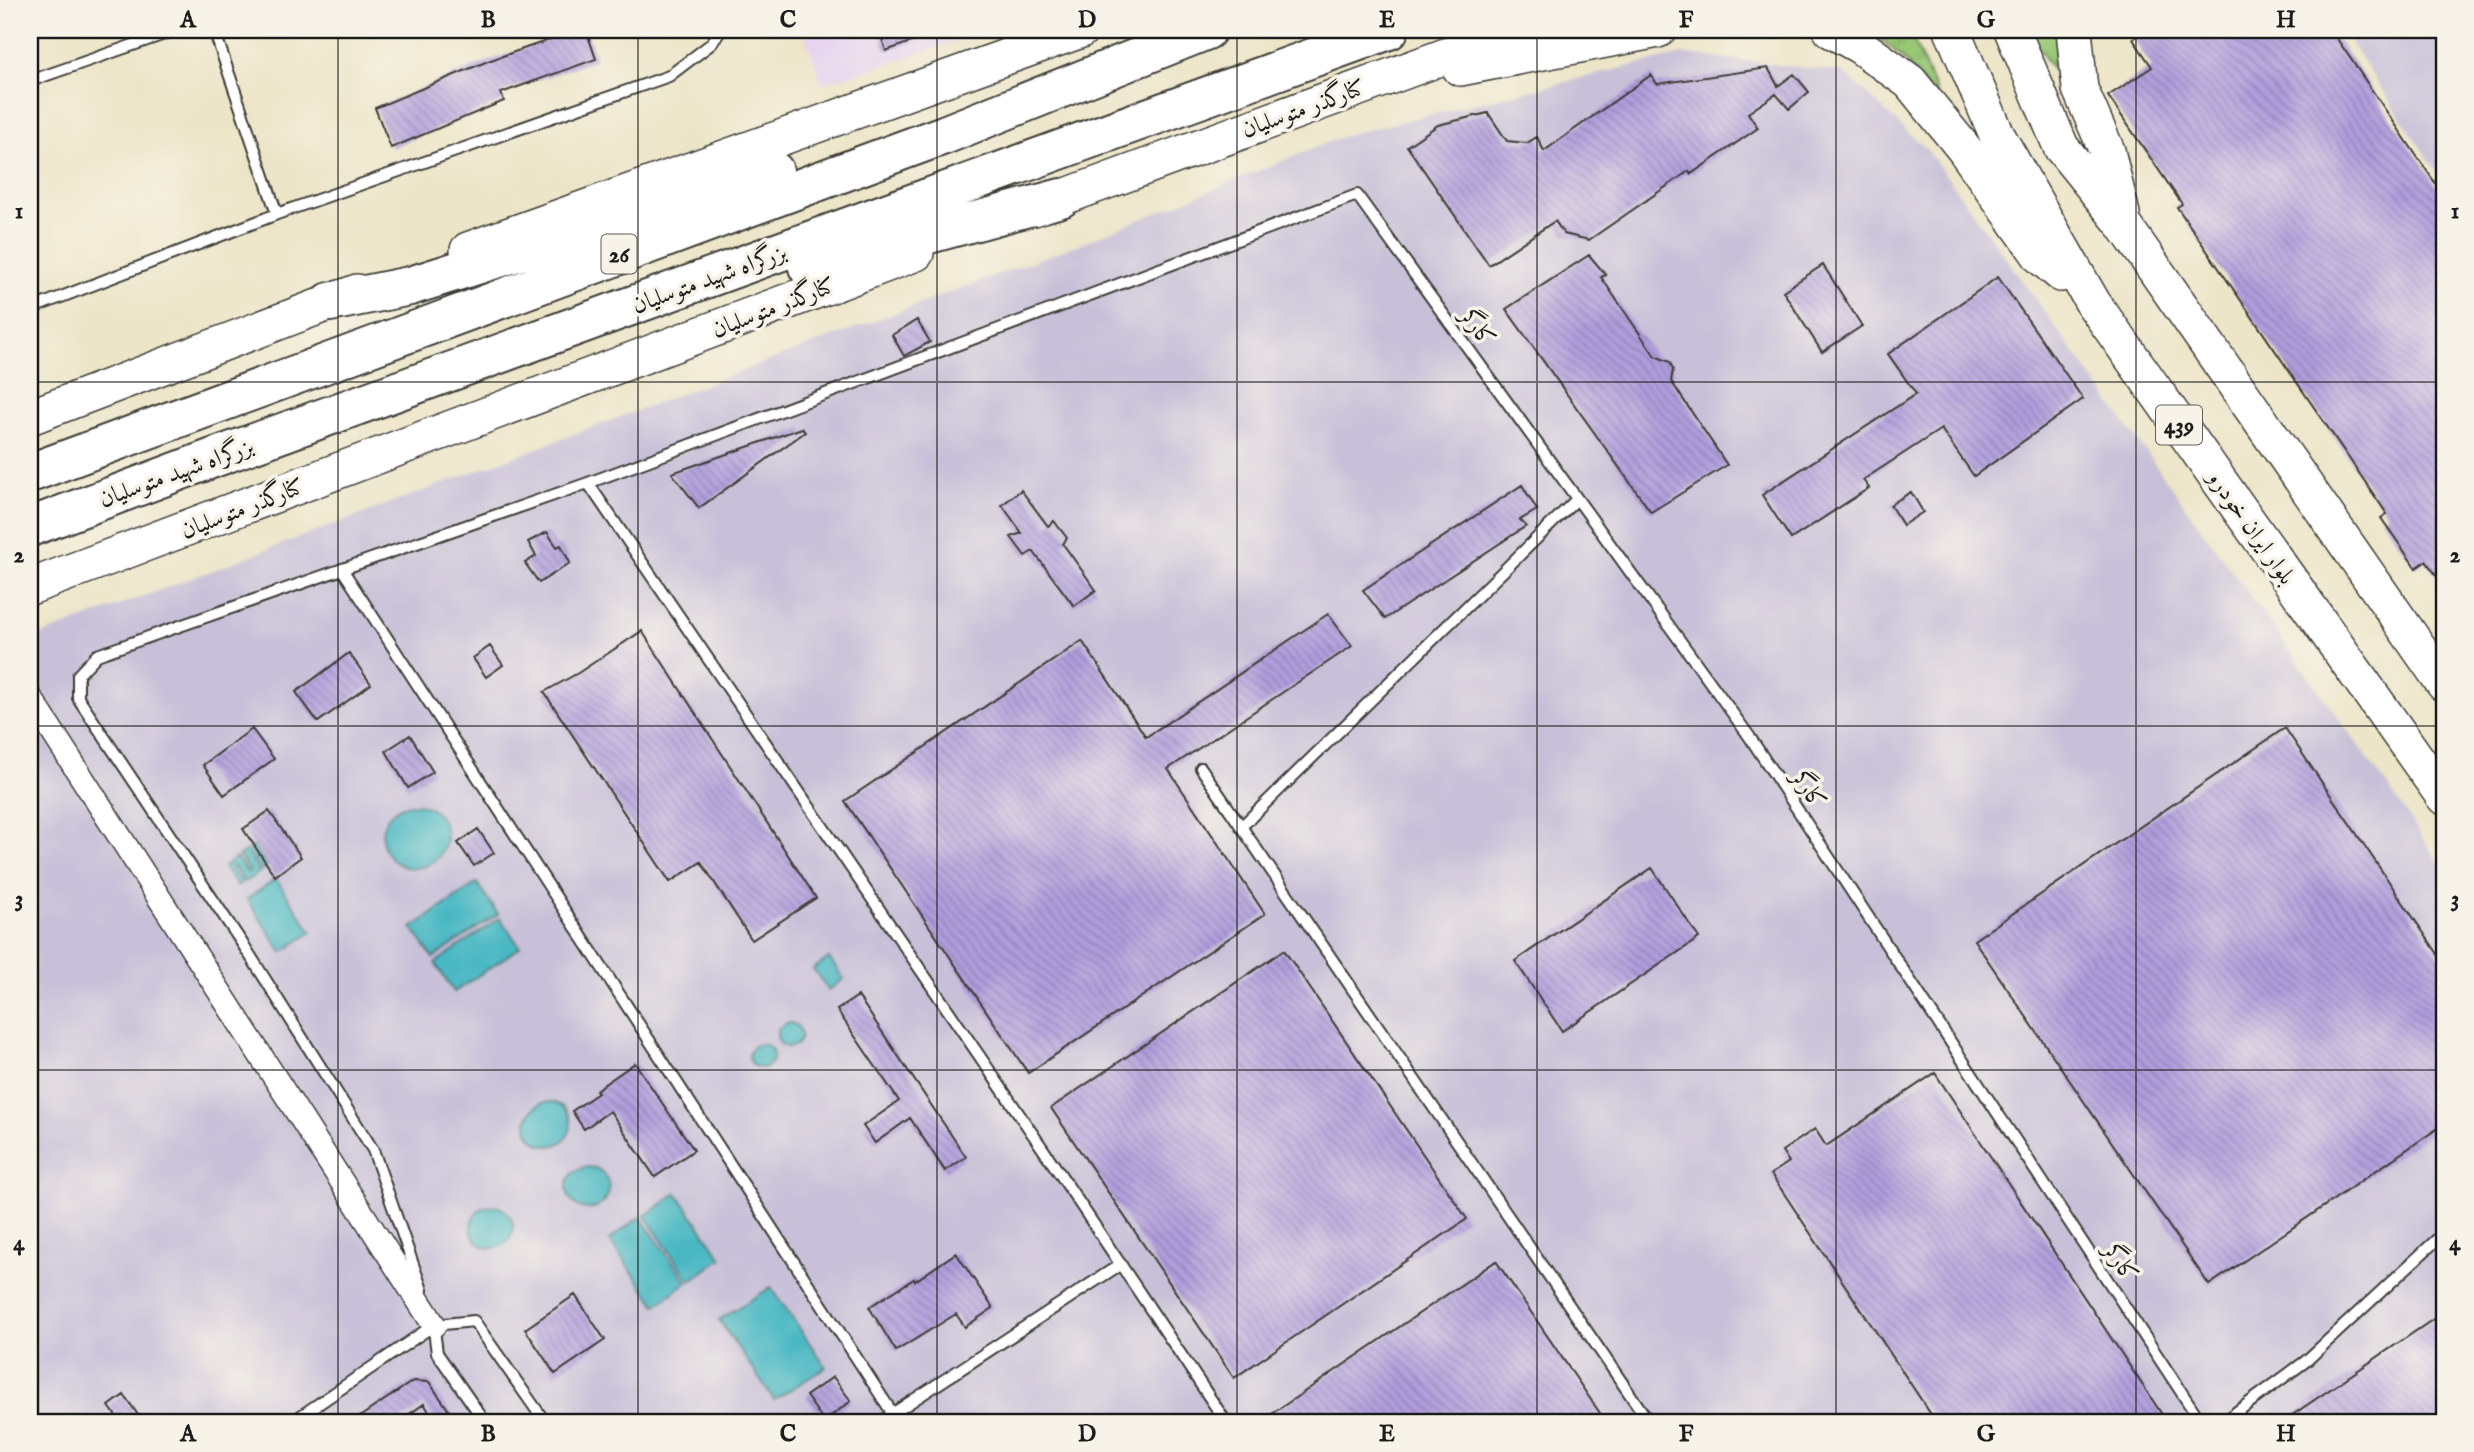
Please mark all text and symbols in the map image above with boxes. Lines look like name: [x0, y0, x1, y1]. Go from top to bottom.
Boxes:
text: A: [179, 6, 197, 35]
text: B: [480, 6, 496, 35]
text: C: [780, 6, 797, 35]
text: D: [1078, 6, 1096, 35]
text: E: [1379, 6, 1395, 35]
text: F: [1679, 6, 1694, 35]
text: G: [1977, 6, 1996, 35]
text: H: [2276, 6, 2296, 35]
street label: کنارگذر متوسلیان: [1236, 70, 1370, 146]
text: 1: [15, 197, 23, 226]
text: 1: [2451, 197, 2459, 226]
road number: 26: [602, 234, 636, 274]
street label: بزرگراه شهید متوسلیان: [627, 235, 791, 322]
street label: کنارگذر متوسلیان: [707, 268, 839, 346]
street label: کارگر: [1450, 298, 1503, 354]
road number: 439: [2156, 406, 2202, 444]
street label: بزرگراه شهید متوسلیان: [94, 429, 258, 516]
street label: بلوار ایران خودرو: [2198, 462, 2302, 591]
street label: کنارگذر متوسلیان: [176, 469, 308, 547]
text: 2: [14, 541, 25, 570]
text: 2: [2450, 541, 2461, 570]
street label: کارگر: [1782, 760, 1834, 816]
text: 3: [15, 885, 23, 914]
text: 3: [2451, 885, 2459, 914]
text: 4: [13, 1229, 25, 1258]
text: 4: [2449, 1229, 2461, 1258]
street label: کارگر: [2094, 1233, 2146, 1289]
text: A: [179, 1420, 197, 1449]
text: B: [480, 1420, 496, 1449]
text: C: [780, 1420, 797, 1449]
text: D: [1078, 1420, 1096, 1449]
text: E: [1379, 1420, 1395, 1449]
text: F: [1679, 1420, 1694, 1449]
text: G: [1977, 1420, 1996, 1449]
text: H: [2276, 1420, 2296, 1449]

